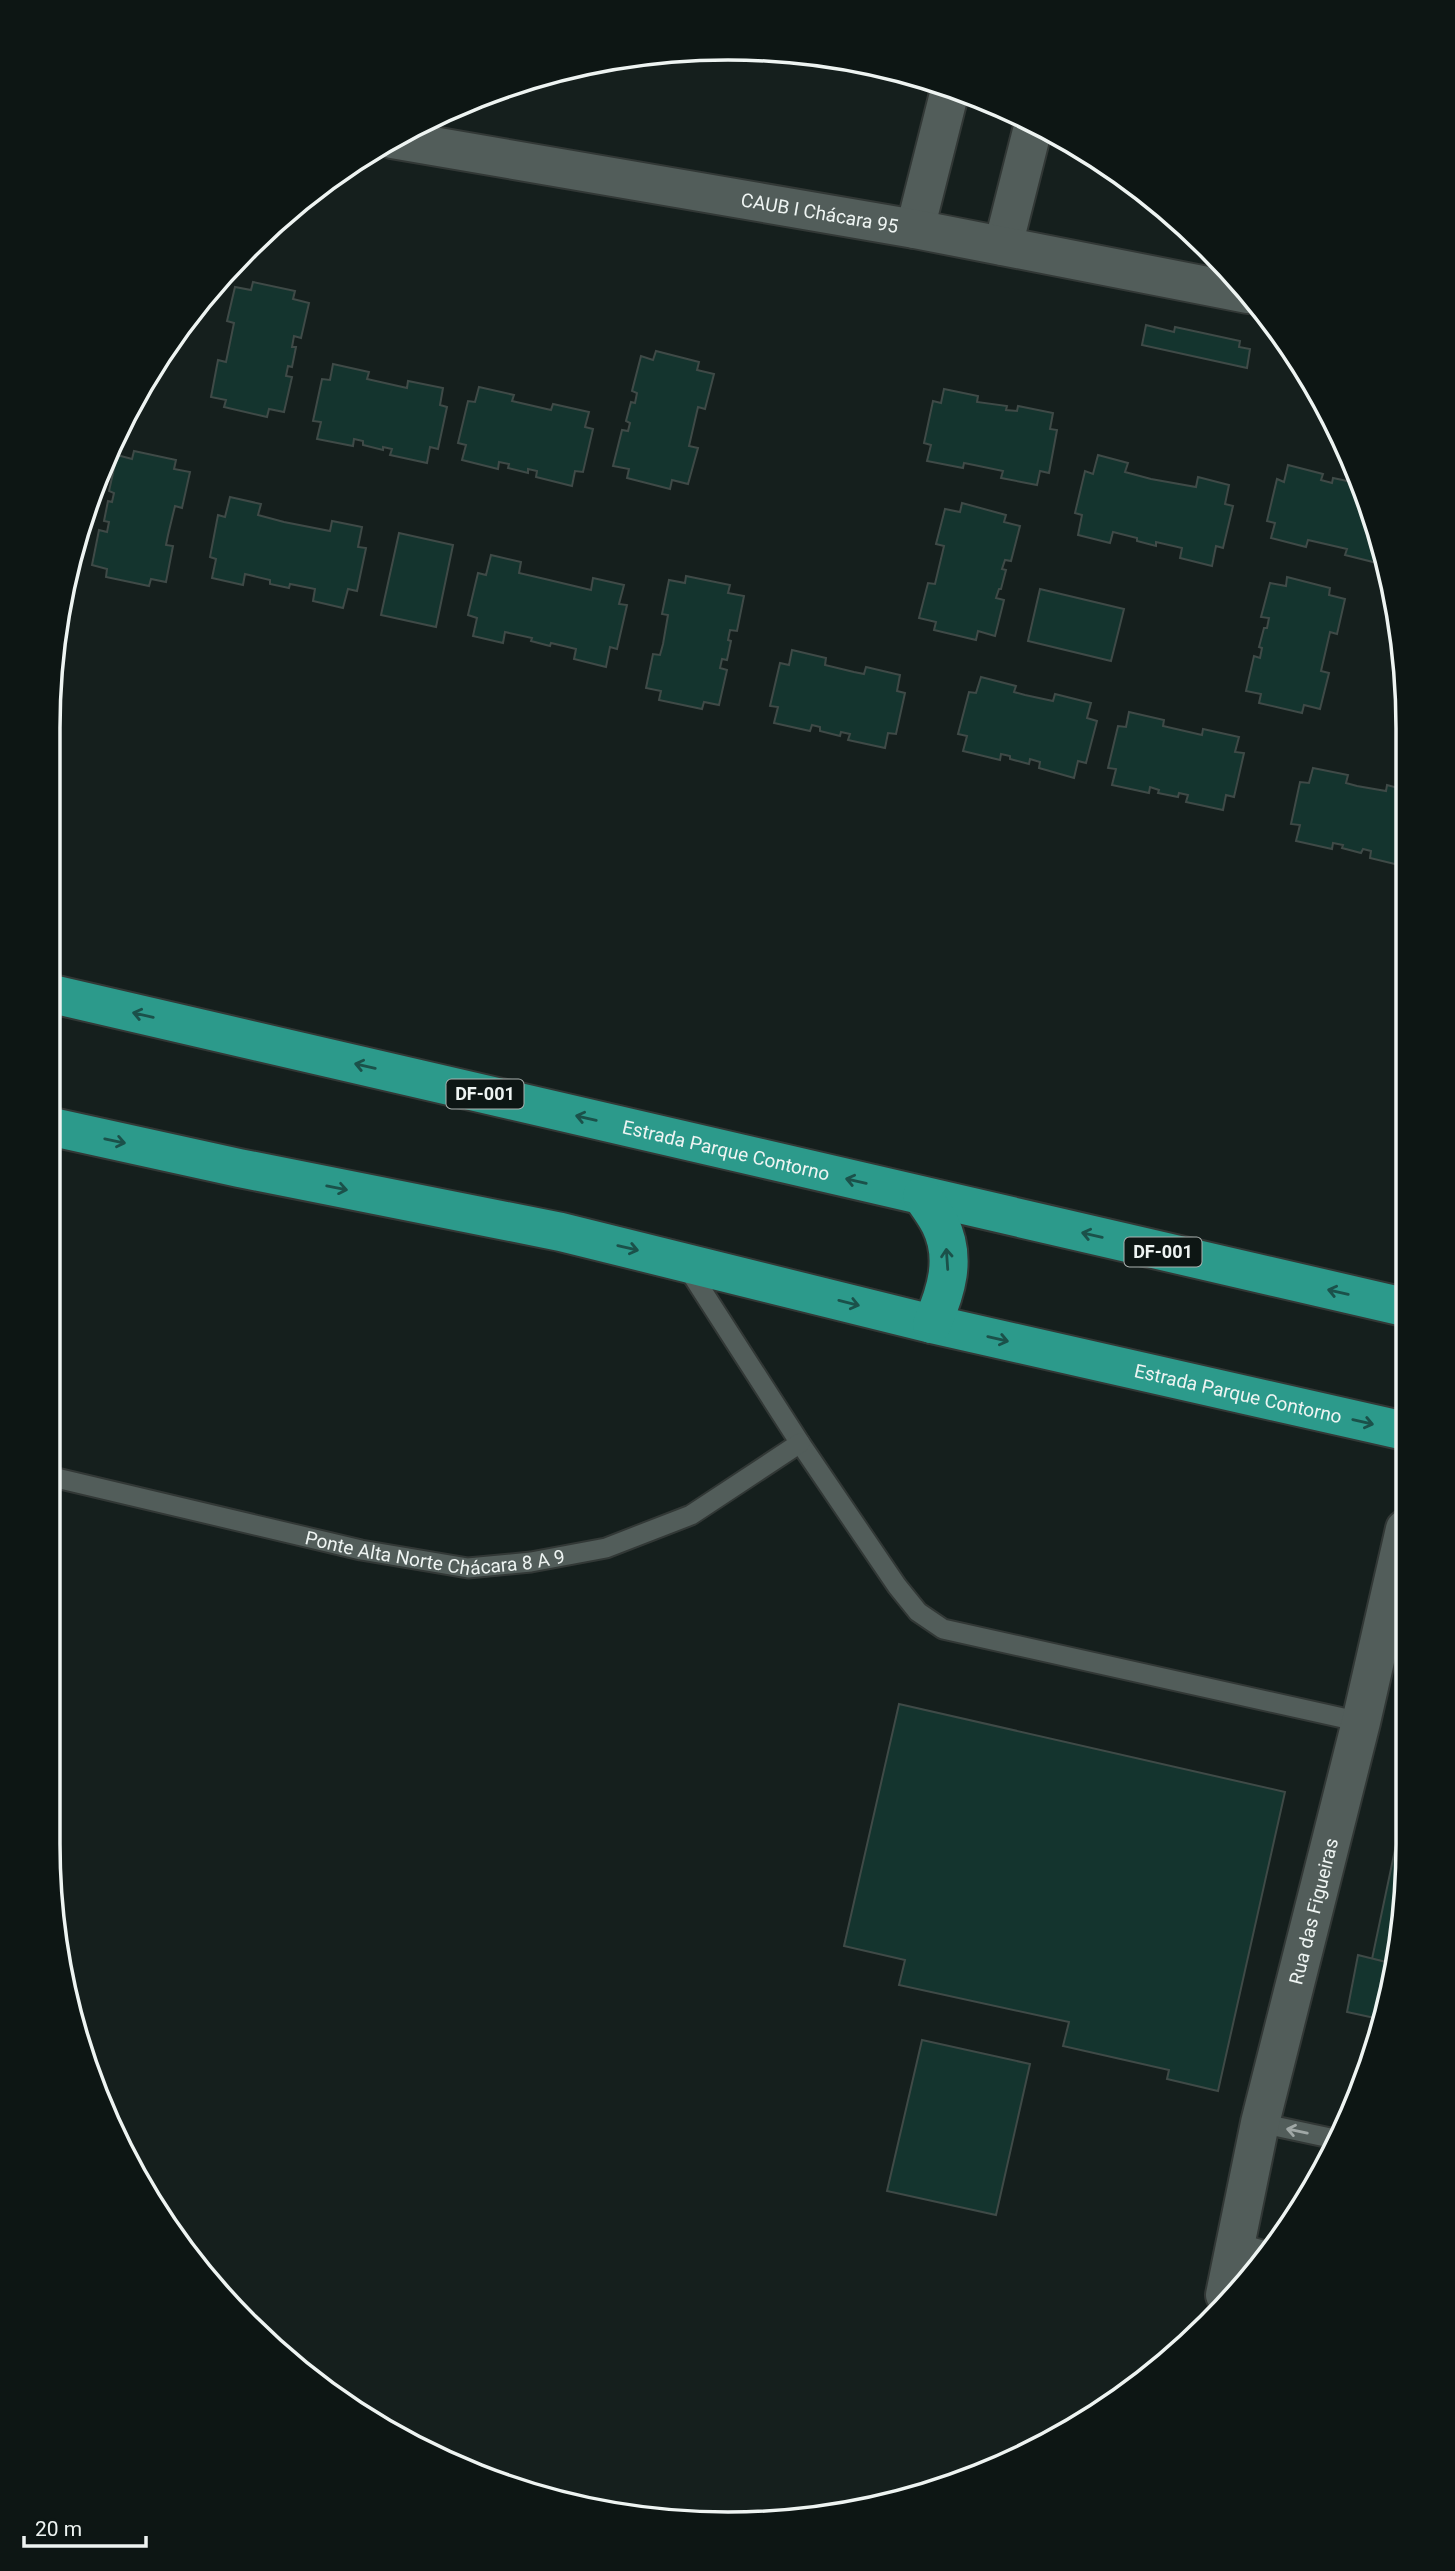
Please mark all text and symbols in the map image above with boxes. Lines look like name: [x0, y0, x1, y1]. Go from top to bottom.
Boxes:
street label: CAUB I Chácara 95: [739, 188, 900, 238]
one-way arrow: [132, 1008, 155, 1021]
one-way arrow: [354, 1059, 377, 1073]
road number: DF-001: [447, 1079, 524, 1108]
one-way arrow: [575, 1111, 598, 1124]
street label: Estrada Parque Contorno: [620, 1115, 832, 1186]
one-way arrow: [103, 1134, 126, 1148]
one-way arrow: [845, 1173, 867, 1186]
one-way arrow: [325, 1181, 348, 1195]
one-way arrow: [1081, 1228, 1104, 1242]
road number: DF-001: [1124, 1238, 1202, 1266]
one-way arrow: [616, 1242, 639, 1255]
one-way arrow: [940, 1248, 953, 1271]
one-way arrow: [1327, 1285, 1350, 1298]
one-way arrow: [837, 1297, 859, 1310]
one-way arrow: [986, 1333, 1009, 1346]
street label: Estrada Parque Contorno: [1132, 1359, 1344, 1428]
one-way arrow: [1351, 1416, 1374, 1429]
street label: Ponte Alta Norte Chácara 8 A 9: [303, 1526, 567, 1580]
street label: Rua das Figueiras: [1284, 1836, 1343, 1987]
one-way arrow: [1286, 2124, 1309, 2138]
scale bar: [24, 2504, 147, 2548]
text: 20 m: [35, 2517, 82, 2541]

